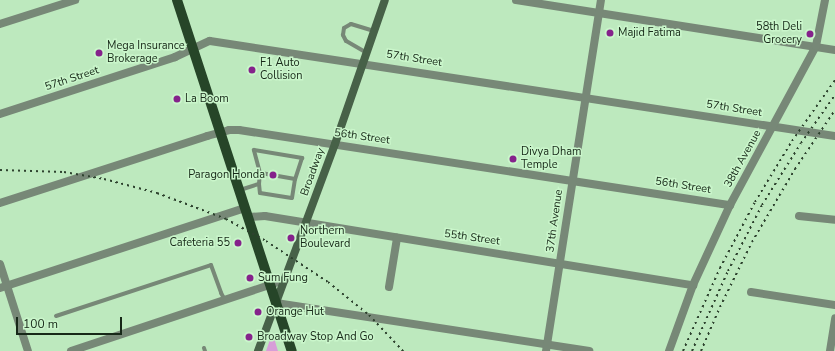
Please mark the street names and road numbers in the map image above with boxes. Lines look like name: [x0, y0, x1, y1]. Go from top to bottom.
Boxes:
street label: 57th Street: [385, 48, 443, 70]
street label: 57th Street: [43, 64, 101, 94]
street label: 57th Street: [705, 98, 763, 120]
street label: 56th Street: [333, 127, 391, 147]
street label: 38th Avenue: [722, 128, 764, 190]
street label: Broadway: [298, 146, 328, 198]
street label: 56th Street: [654, 175, 712, 197]
street label: 37th Avenue: [544, 189, 566, 253]
street label: 55th Street: [443, 228, 501, 248]

